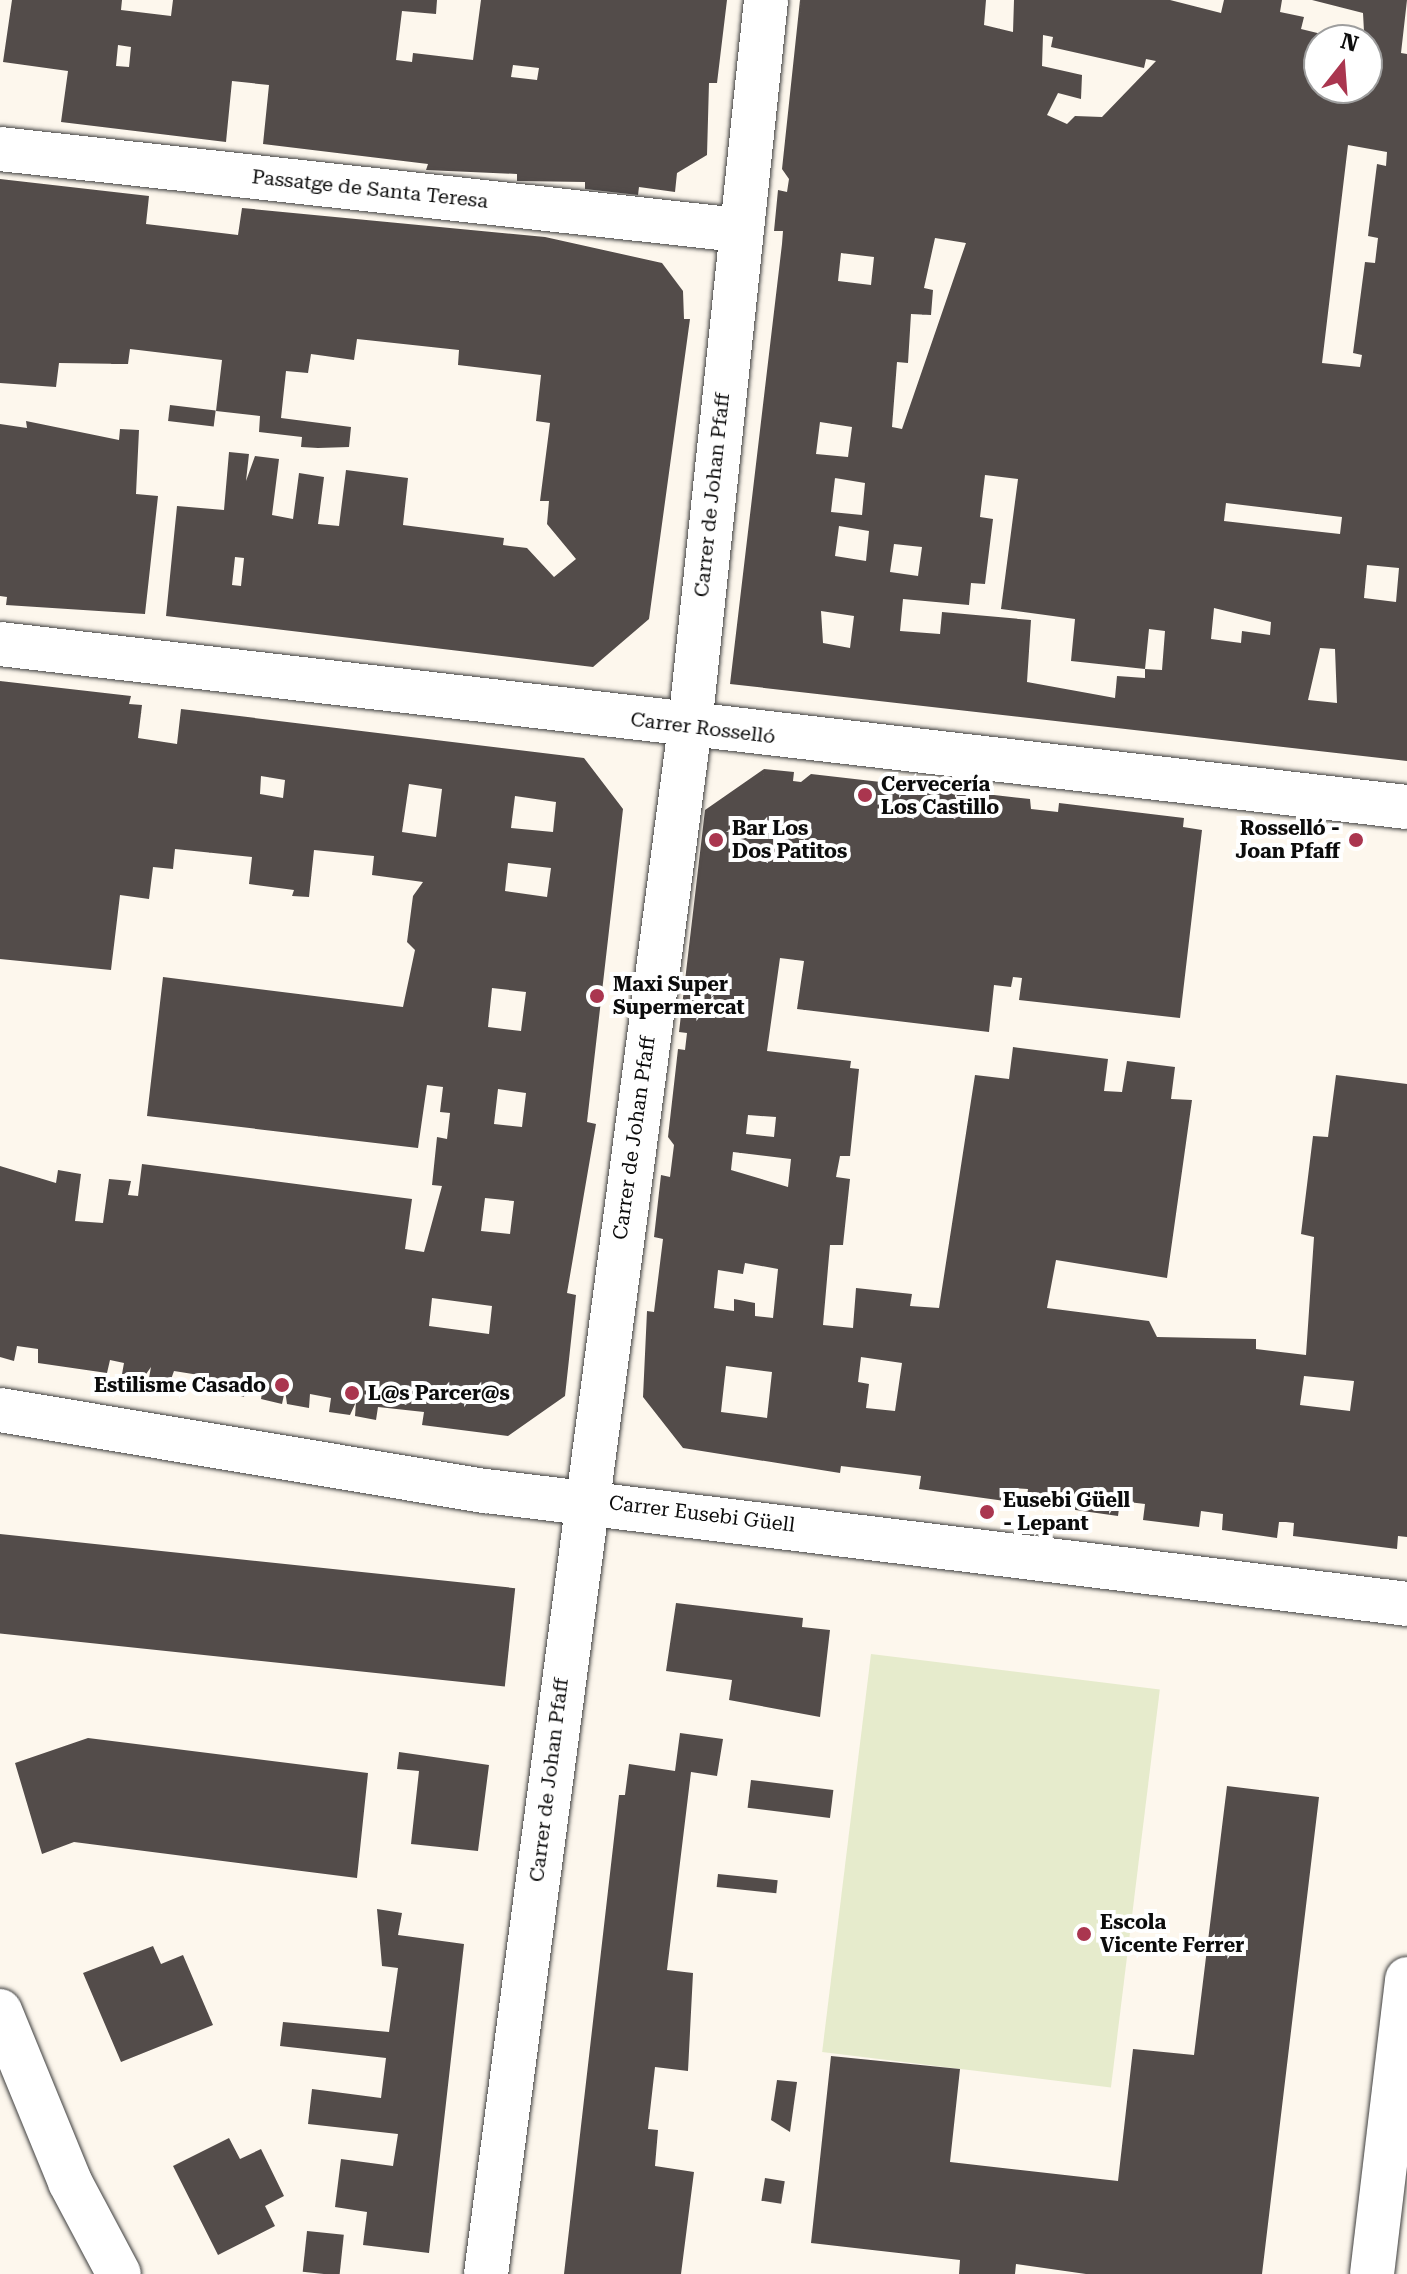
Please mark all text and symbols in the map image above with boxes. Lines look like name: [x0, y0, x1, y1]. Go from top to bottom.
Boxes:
north arrow: [1303, 24, 1383, 104]
text: N: [1338, 28, 1361, 57]
street label: Passatge de Santa Teresa: [251, 165, 489, 213]
street label: Carrer de Johan Pfaff: [689, 392, 735, 598]
street label: Carrer Rosselló: [629, 707, 777, 749]
place label: Cervecería Los Castillo: [881, 772, 999, 819]
marker: Cervecería Los Castillo: [856, 786, 874, 804]
place label: Bar Los Dos Patitos: [732, 816, 847, 863]
place label: Rosselló - Joan Pfaff: [1236, 816, 1340, 863]
marker: Bar Los Dos Patitos: [707, 831, 725, 849]
marker: Rosselló - Joan Pfaff: [1347, 831, 1365, 849]
place label: Maxi Super Supermercat: [613, 972, 745, 1019]
marker: Maxi Super Supermercat: [588, 987, 606, 1005]
street label: Carrer de Johan Pfaff: [608, 1035, 660, 1241]
place label: Estilisme Casado: [94, 1373, 266, 1397]
marker: Estilisme Casado: [273, 1376, 291, 1394]
place label: L@s Parcer@s: [368, 1381, 510, 1405]
marker: L@s Parcer@s: [343, 1384, 361, 1402]
place label: Eusebi Güell - Lepant: [1003, 1488, 1130, 1535]
street label: Carrer Eusebi Güell: [608, 1491, 796, 1537]
marker: Eusebi Güell - Lepant: [978, 1503, 996, 1521]
street label: Carrer de Johan Pfaff: [525, 1677, 573, 1883]
place label: Escola Vicente Ferrer: [1100, 1910, 1244, 1957]
marker: Escola Vicente Ferrer: [1075, 1925, 1093, 1943]

